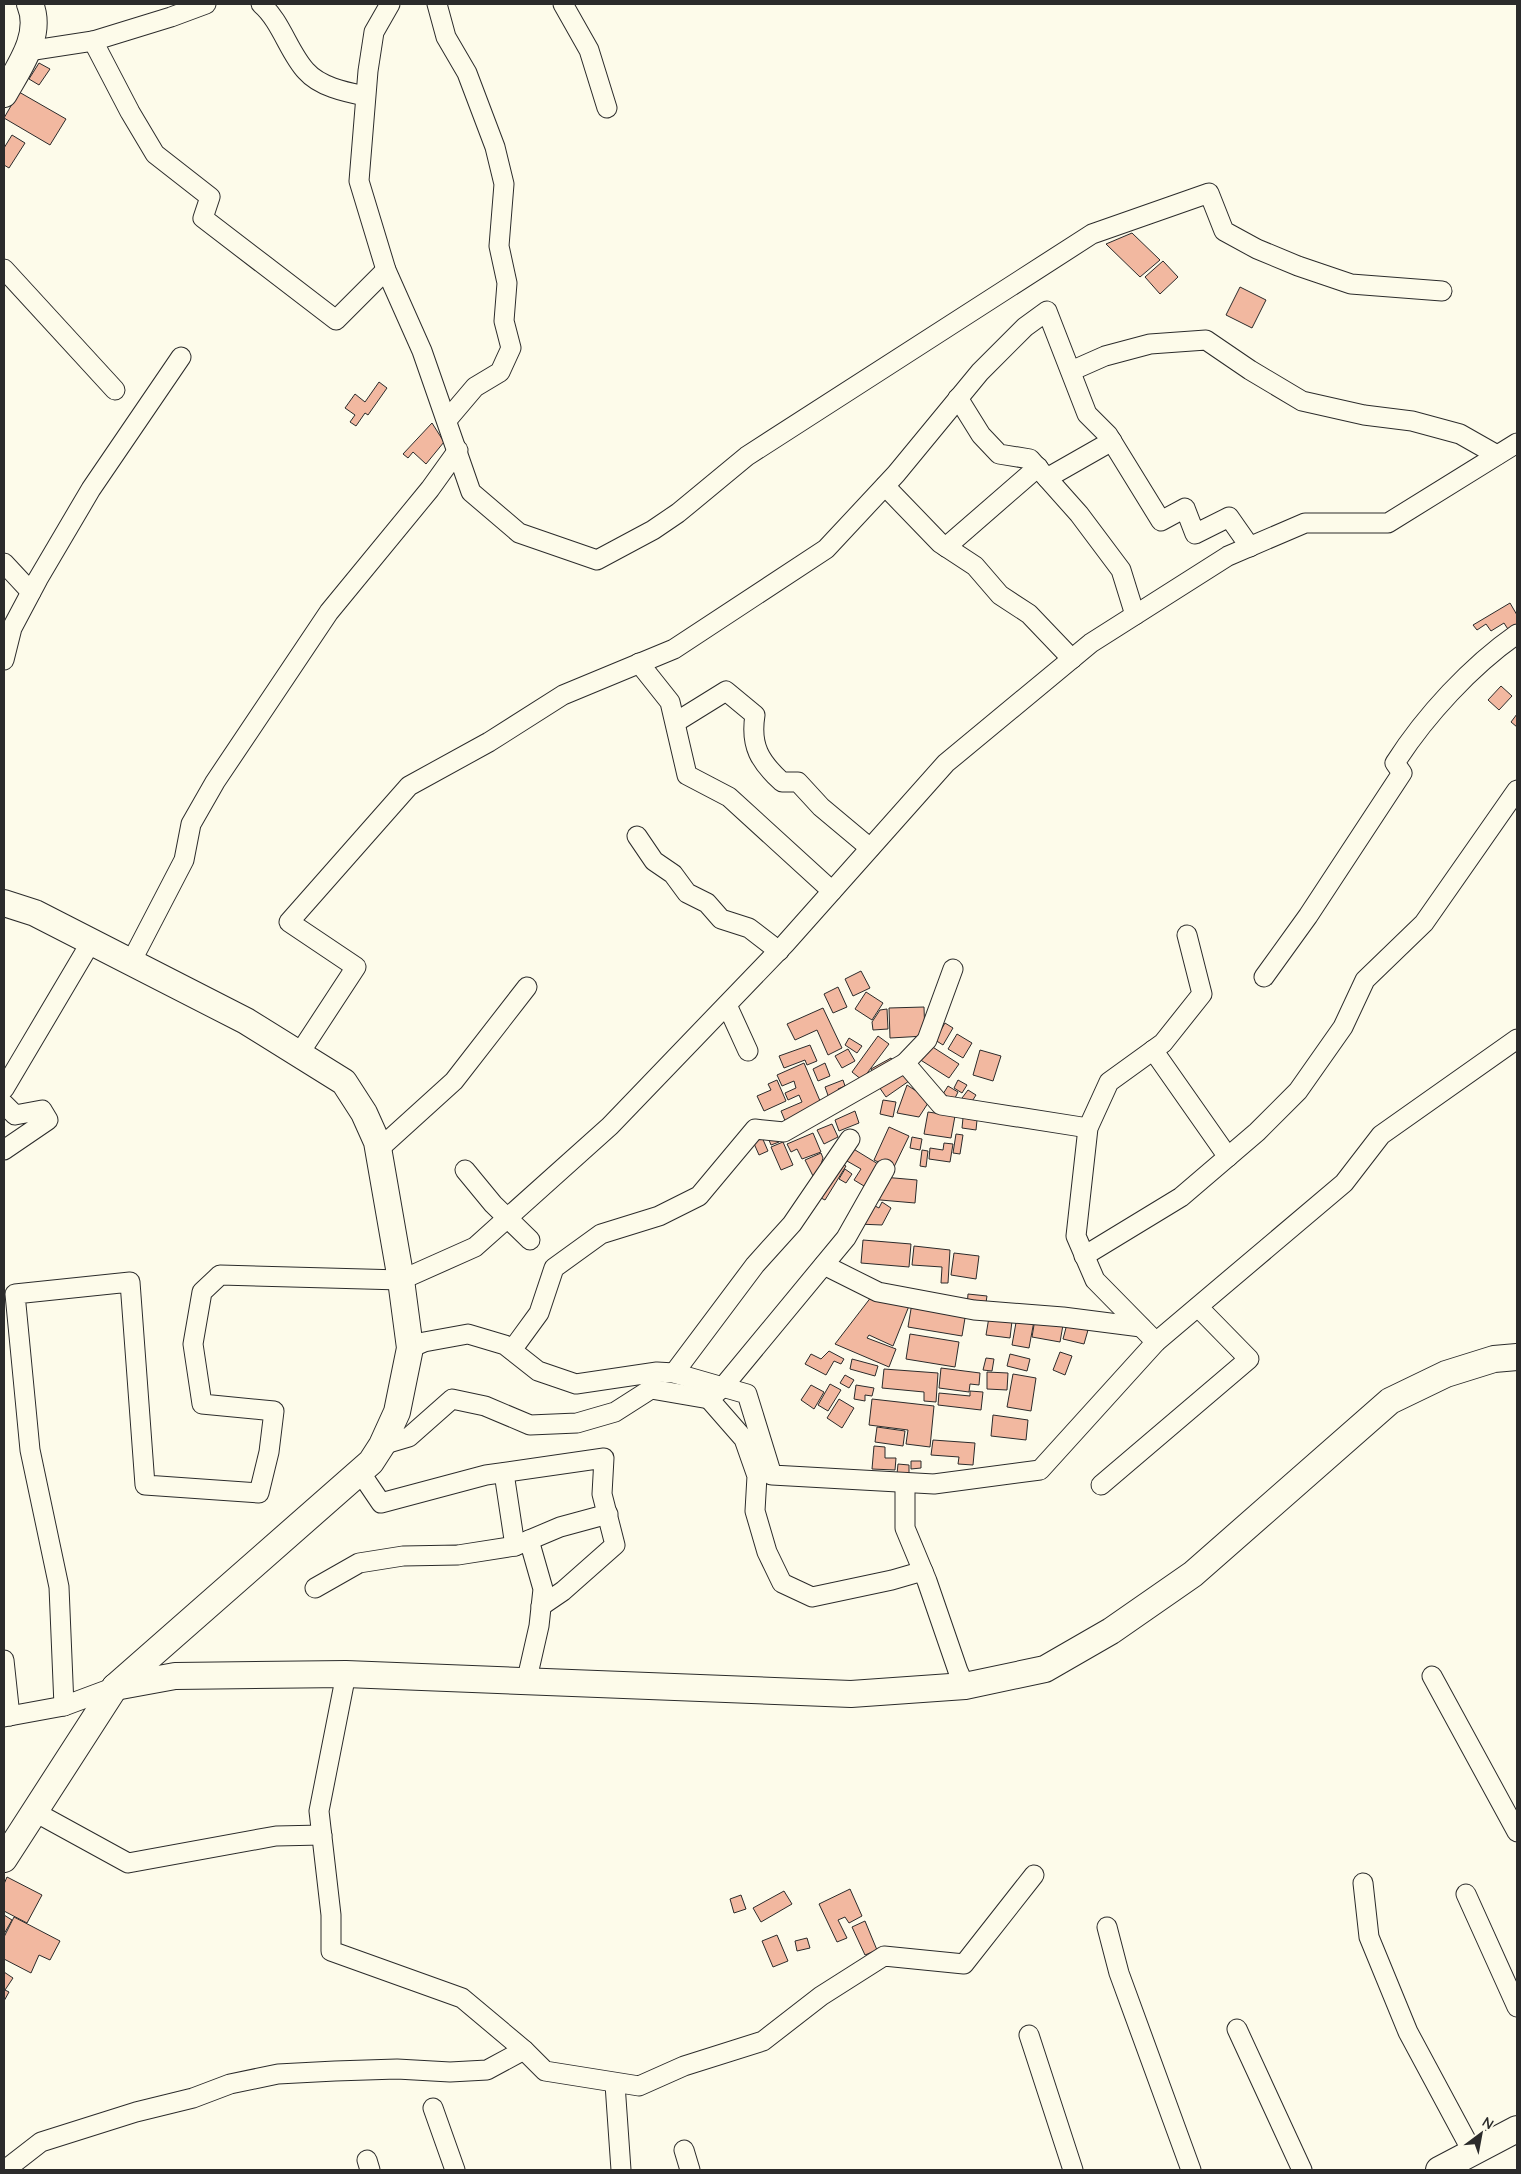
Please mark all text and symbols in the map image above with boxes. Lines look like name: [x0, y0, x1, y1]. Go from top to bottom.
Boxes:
north arrow: [1456, 2109, 1506, 2159]
text: N: [1479, 2113, 1497, 2133]

